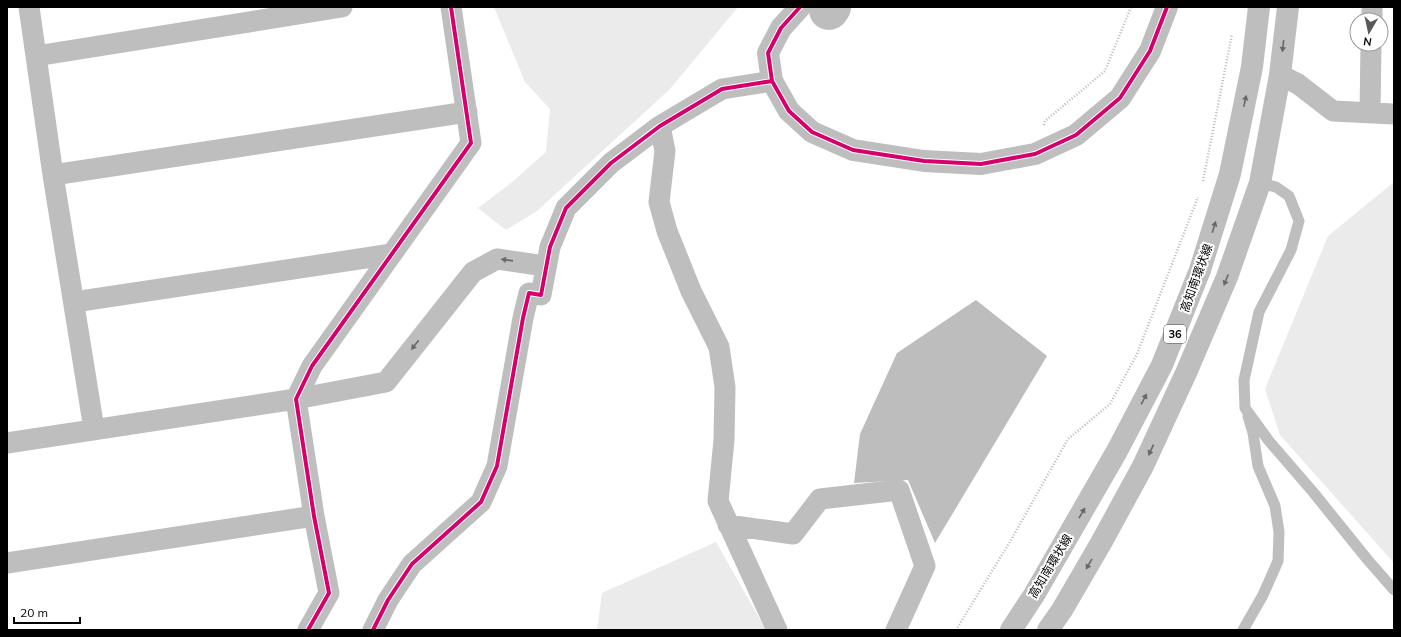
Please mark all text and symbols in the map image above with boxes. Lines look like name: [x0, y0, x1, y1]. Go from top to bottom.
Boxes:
north arrow: [1349, 12, 1389, 52]
text: N: [1362, 34, 1373, 49]
one-way arrow: [1280, 40, 1286, 52]
one-way arrow: [1243, 94, 1249, 107]
one-way arrow: [1211, 220, 1217, 232]
street label: 高知南環状線: [1177, 242, 1215, 314]
one-way arrow: [501, 257, 513, 263]
one-way arrow: [1222, 274, 1228, 286]
road number: 36: [1164, 325, 1186, 343]
one-way arrow: [411, 339, 420, 350]
one-way arrow: [1141, 393, 1148, 404]
one-way arrow: [1147, 444, 1154, 456]
one-way arrow: [1078, 507, 1085, 518]
street label: 高知南環状線: [1025, 531, 1075, 601]
one-way arrow: [1085, 558, 1092, 570]
scale bar: [14, 599, 80, 625]
text: 20 m: [20, 605, 48, 620]

